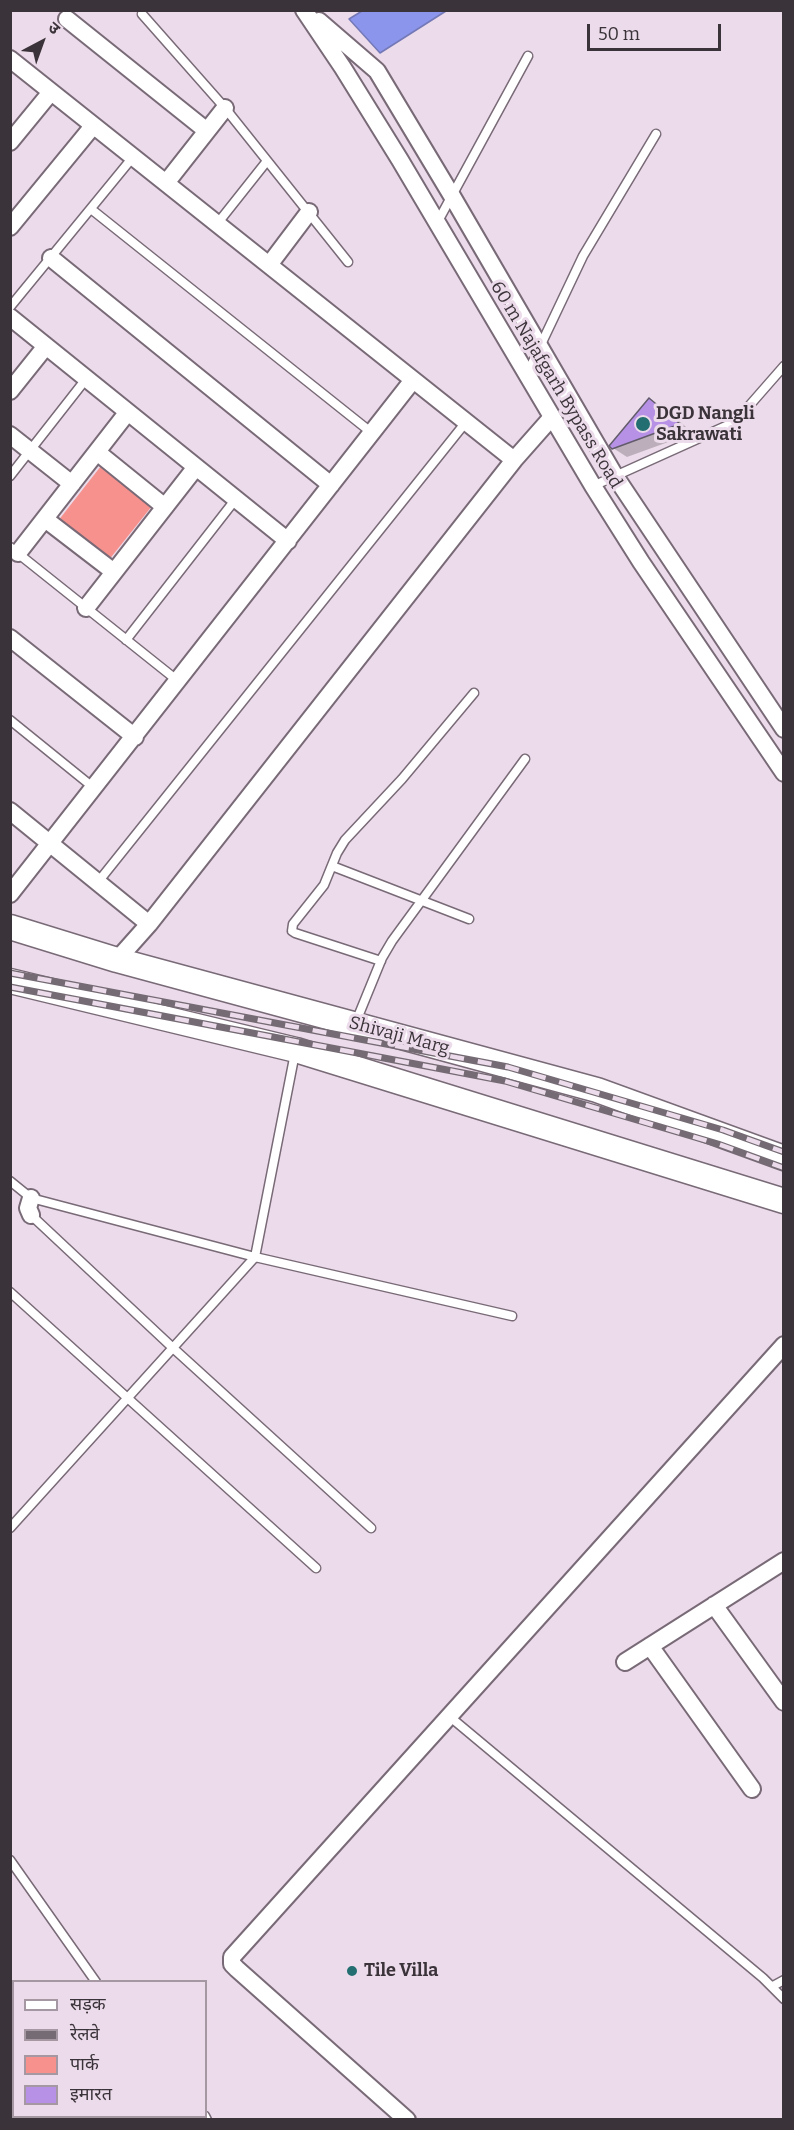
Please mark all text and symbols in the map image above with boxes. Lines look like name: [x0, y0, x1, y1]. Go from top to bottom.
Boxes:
north arrow: [12, 12, 72, 72]
scale bar: [590, 12, 724, 50]
text: उ: [44, 18, 64, 38]
text: 50 m: [598, 23, 640, 45]
street label: 60 m Najafgarh Bypass Road: [486, 278, 626, 492]
place label: DGD Nangli Sakrawati: [656, 403, 755, 446]
marker: DGD Nangli Sakrawati: [634, 415, 652, 433]
street label: Shivaji Marg: [346, 1012, 452, 1060]
place label: Tile Villa: [364, 1960, 438, 1982]
marker: Tile Villa: [345, 1964, 359, 1978]
legend: [12, 1980, 207, 2118]
text: सड़क: [70, 1993, 106, 2015]
text: रेलवे: [70, 2023, 100, 2045]
text: पार्क: [70, 2053, 99, 2075]
text: इमारत: [70, 2083, 112, 2105]

